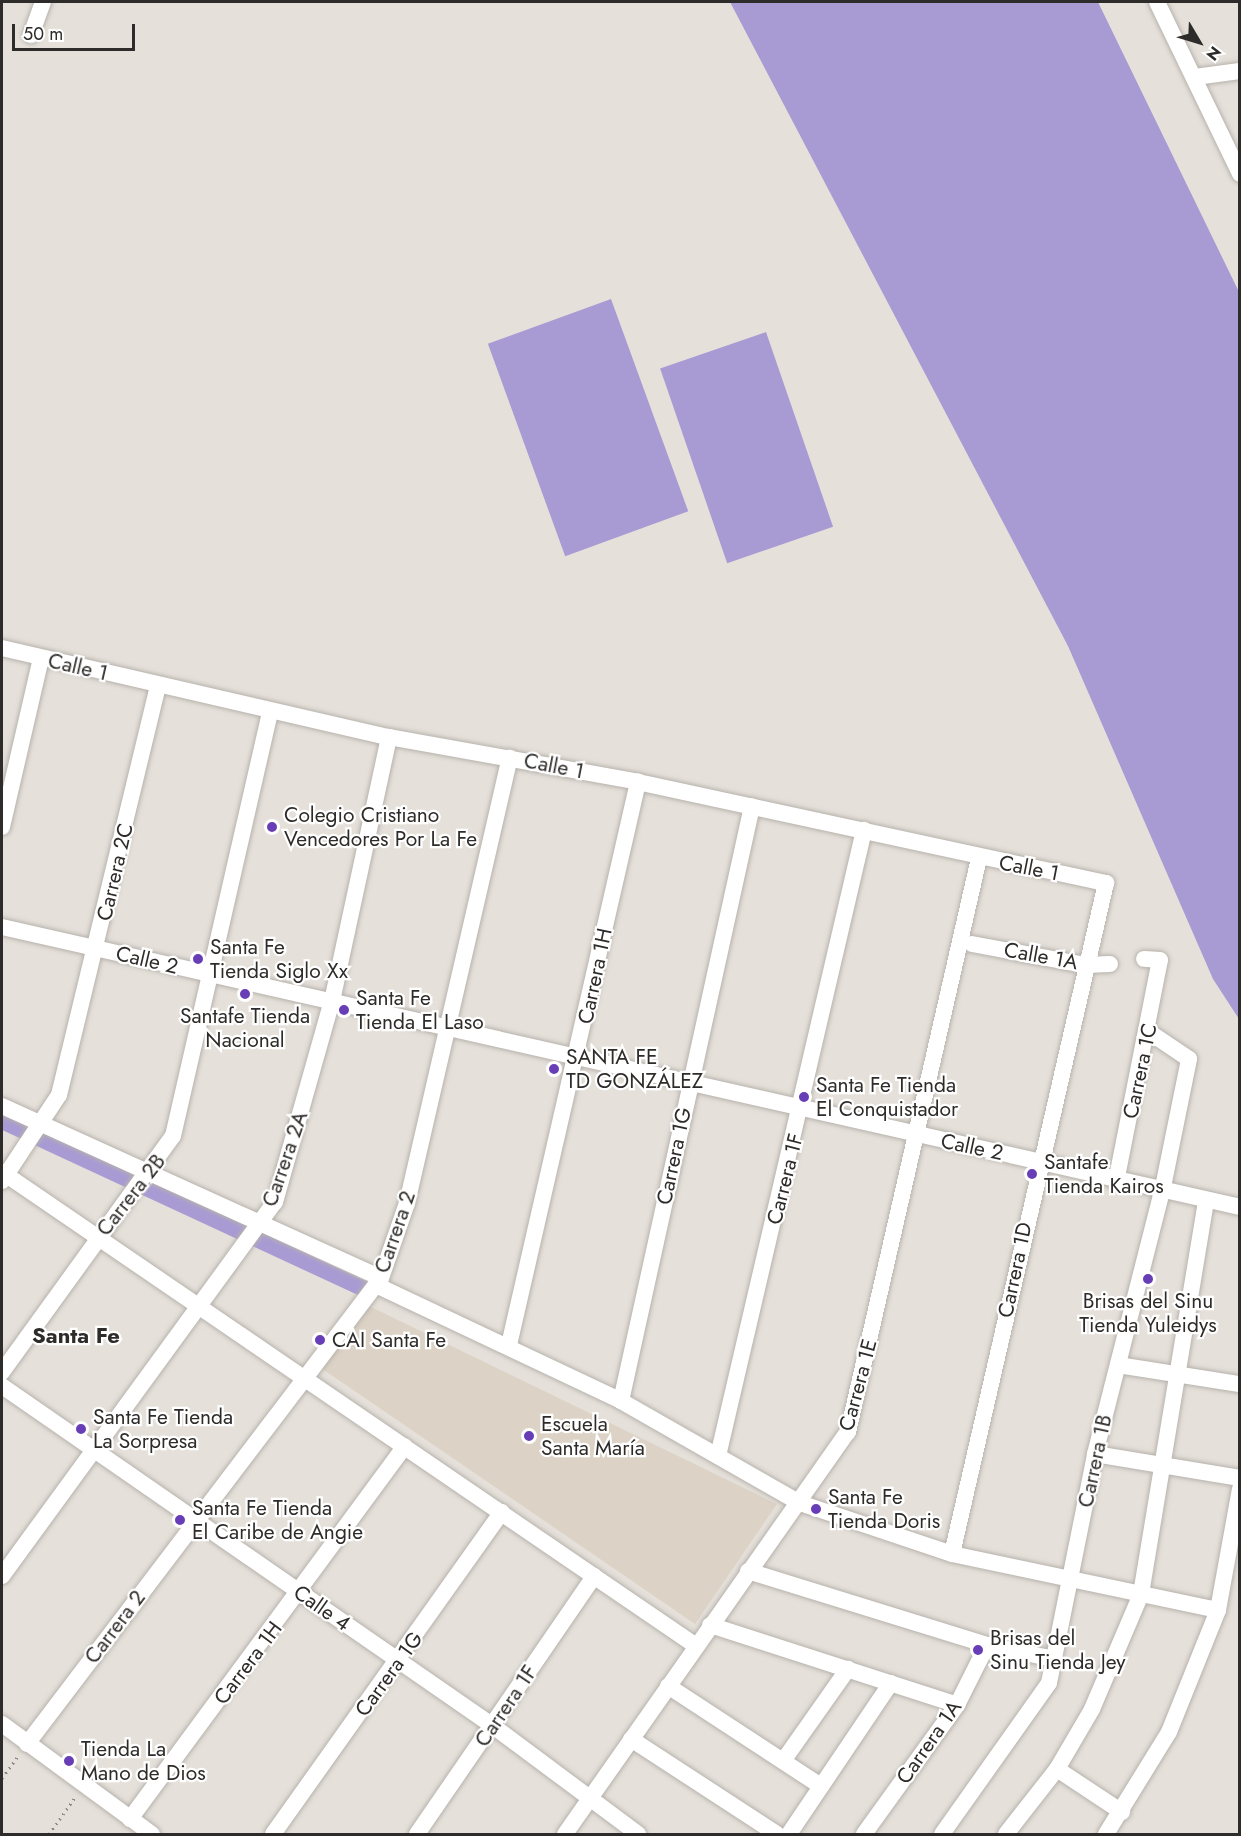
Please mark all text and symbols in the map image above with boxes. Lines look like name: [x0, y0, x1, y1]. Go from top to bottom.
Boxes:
scale bar: [15, 12, 138, 50]
north arrow: [1169, 12, 1229, 72]
text: 50 m: [23, 21, 63, 47]
text: N: [1201, 41, 1227, 65]
street label: Calle 1: [46, 648, 110, 686]
street label: Calle 1: [522, 748, 586, 784]
place label: Colegio Cristiano Vencedores Por La Fe: [284, 802, 477, 852]
marker: Colegio Cristiano Vencedores Por La Fe: [265, 820, 279, 834]
street label: Carrera 2C: [92, 821, 138, 923]
street label: Calle 1: [997, 850, 1061, 886]
street label: Carrera 1H: [573, 926, 617, 1026]
place label: Santa Fe Tienda Siglo Xx: [210, 934, 348, 984]
street label: Calle 1A: [1002, 937, 1080, 975]
street label: Calle 2: [113, 941, 181, 979]
marker: Santa Fe Tienda Siglo Xx: [191, 952, 205, 966]
place label: Santa Fe Tienda El Laso: [356, 985, 484, 1035]
marker: Santafe Tienda Nacional: [238, 987, 252, 1001]
place label: Santafe Tienda Nacional: [180, 1003, 310, 1053]
marker: Santa Fe Tienda El Laso: [337, 1003, 351, 1017]
street label: Carrera 1C: [1118, 1021, 1162, 1121]
place label: SANTA FE TD GONZÁLEZ: [566, 1044, 703, 1094]
marker: SANTA FE TD GONZÁLEZ: [547, 1062, 561, 1076]
place label: Santa Fe Tienda El Conquistador: [816, 1072, 958, 1122]
marker: Santa Fe Tienda El Conquistador: [797, 1090, 811, 1104]
street label: Carrera 1G: [651, 1105, 697, 1207]
street label: Carrera 2A: [257, 1108, 313, 1210]
street label: Calle 2: [938, 1128, 1006, 1166]
street label: Carrera 1F: [762, 1131, 808, 1227]
street label: Carrera 2B: [91, 1149, 171, 1241]
place label: Santafe Tienda Kairos: [1044, 1149, 1164, 1199]
marker: Santafe Tienda Kairos: [1025, 1167, 1039, 1181]
street label: Carrera 2: [369, 1188, 421, 1276]
street label: Carrera 1D: [993, 1220, 1037, 1320]
marker: Brisas del Sinu Tienda Yuleidys: [1141, 1272, 1155, 1286]
place label: Brisas del Sinu Tienda Yuleidys: [1079, 1288, 1217, 1338]
district label: Santa Fe: [32, 1323, 120, 1349]
place label: CAI Santa Fe: [332, 1327, 446, 1353]
marker: CAI Santa Fe: [313, 1333, 327, 1347]
street label: Carrera 1E: [834, 1336, 882, 1434]
place label: Santa Fe Tienda La Sorpresa: [93, 1404, 233, 1454]
place label: Escuela Santa María: [541, 1411, 645, 1461]
street label: Carrera 1B: [1073, 1412, 1117, 1510]
marker: Santa Fe Tienda La Sorpresa: [74, 1422, 88, 1436]
marker: Escuela Santa María: [522, 1429, 536, 1443]
place label: Santa Fe Tienda Doris: [828, 1484, 940, 1534]
place label: Santa Fe Tienda El Caribe de Angie: [192, 1495, 363, 1545]
marker: Santa Fe Tienda Doris: [809, 1502, 823, 1516]
marker: Santa Fe Tienda El Caribe de Angie: [173, 1513, 187, 1527]
street label: Calle 4: [289, 1579, 355, 1637]
street label: Carrera 2: [79, 1585, 151, 1669]
street label: Carrera 1H: [209, 1616, 287, 1710]
place label: Brisas del Sinu Tienda Jey: [990, 1625, 1126, 1675]
street label: Carrera 1G: [350, 1627, 428, 1721]
marker: Brisas del Sinu Tienda Jey: [971, 1643, 985, 1657]
street label: Carrera 1F: [470, 1660, 542, 1752]
street label: Carrera 1A: [891, 1695, 967, 1789]
place label: Tienda La Mano de Dios: [81, 1736, 206, 1786]
marker: Tienda La Mano de Dios: [62, 1754, 76, 1768]

